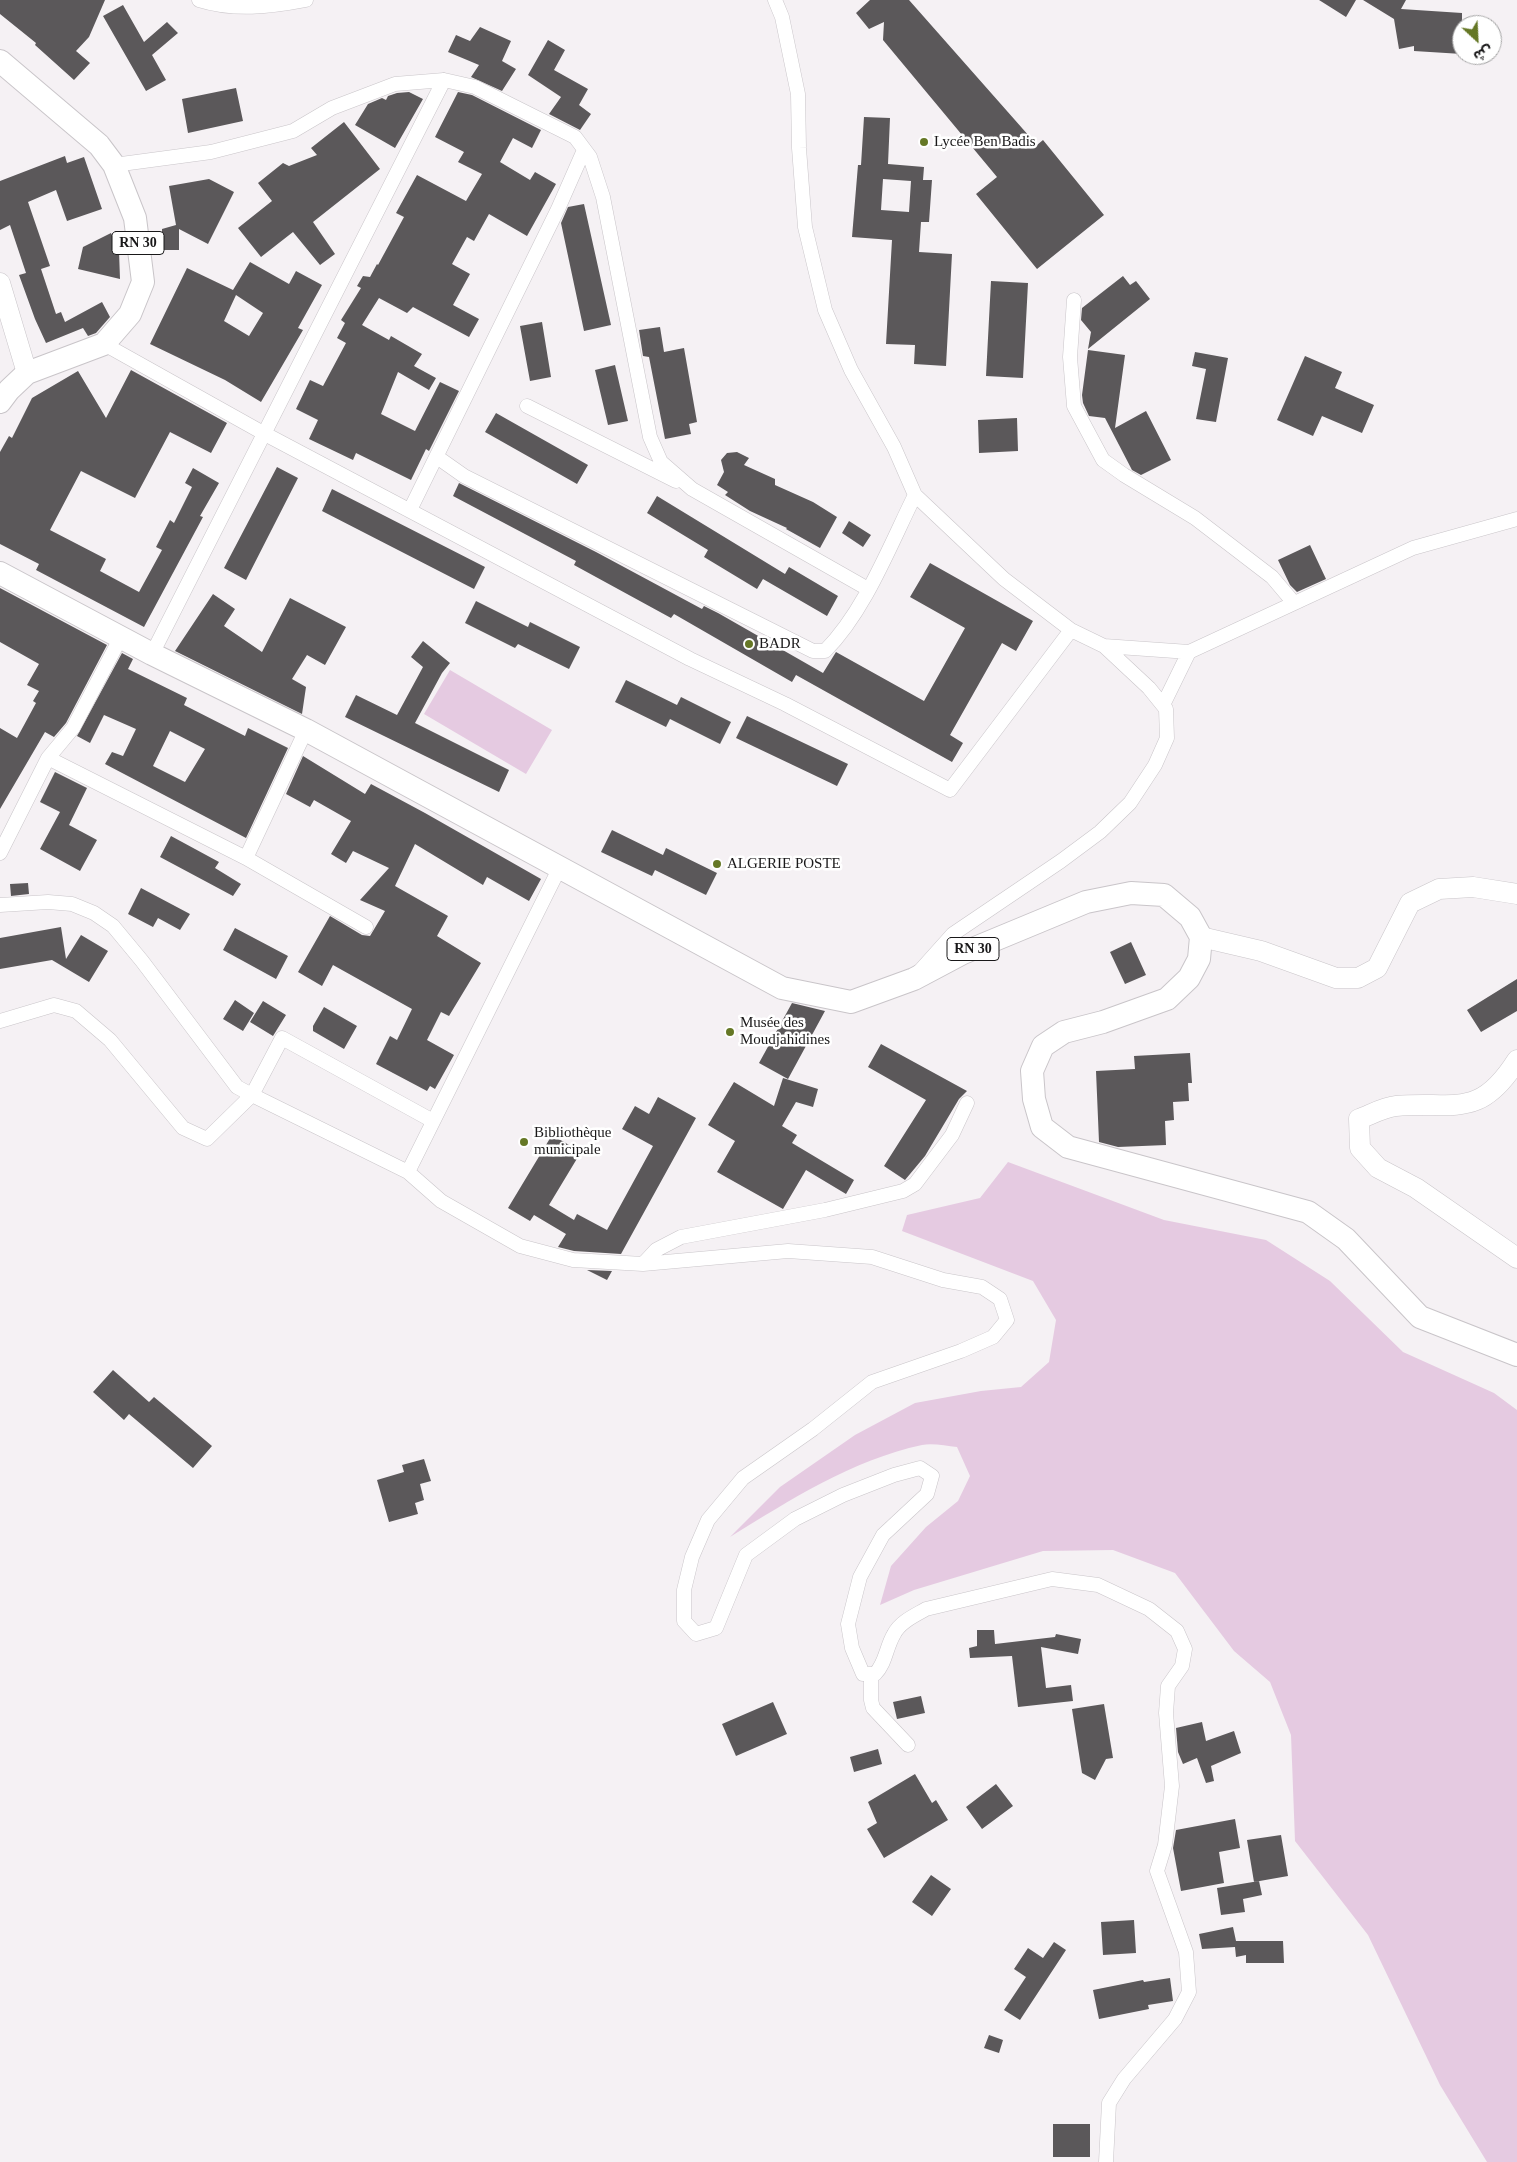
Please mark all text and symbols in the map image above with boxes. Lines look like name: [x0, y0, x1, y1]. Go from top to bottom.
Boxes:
north arrow: [1452, 15, 1502, 65]
text: ش: [1468, 36, 1498, 70]
place label: Lycée Ben Badis: [934, 133, 1047, 151]
marker: Lycée Ben Badis: [918, 136, 930, 148]
road number: RN 30: [112, 232, 164, 254]
place label: BADR: [759, 635, 799, 653]
marker: BADR: [743, 638, 755, 650]
place label: ALGERIE POSTE: [727, 855, 836, 873]
marker: ALGERIE POSTE: [711, 858, 723, 870]
road number: RN 30: [947, 938, 999, 961]
place label: Musée des Moudjahidines: [740, 1014, 845, 1049]
marker: Musée des Moudjahidines: [724, 1026, 736, 1038]
place label: Bibliothèque municipale: [534, 1124, 624, 1159]
marker: Bibliothèque municipale: [518, 1136, 530, 1148]

